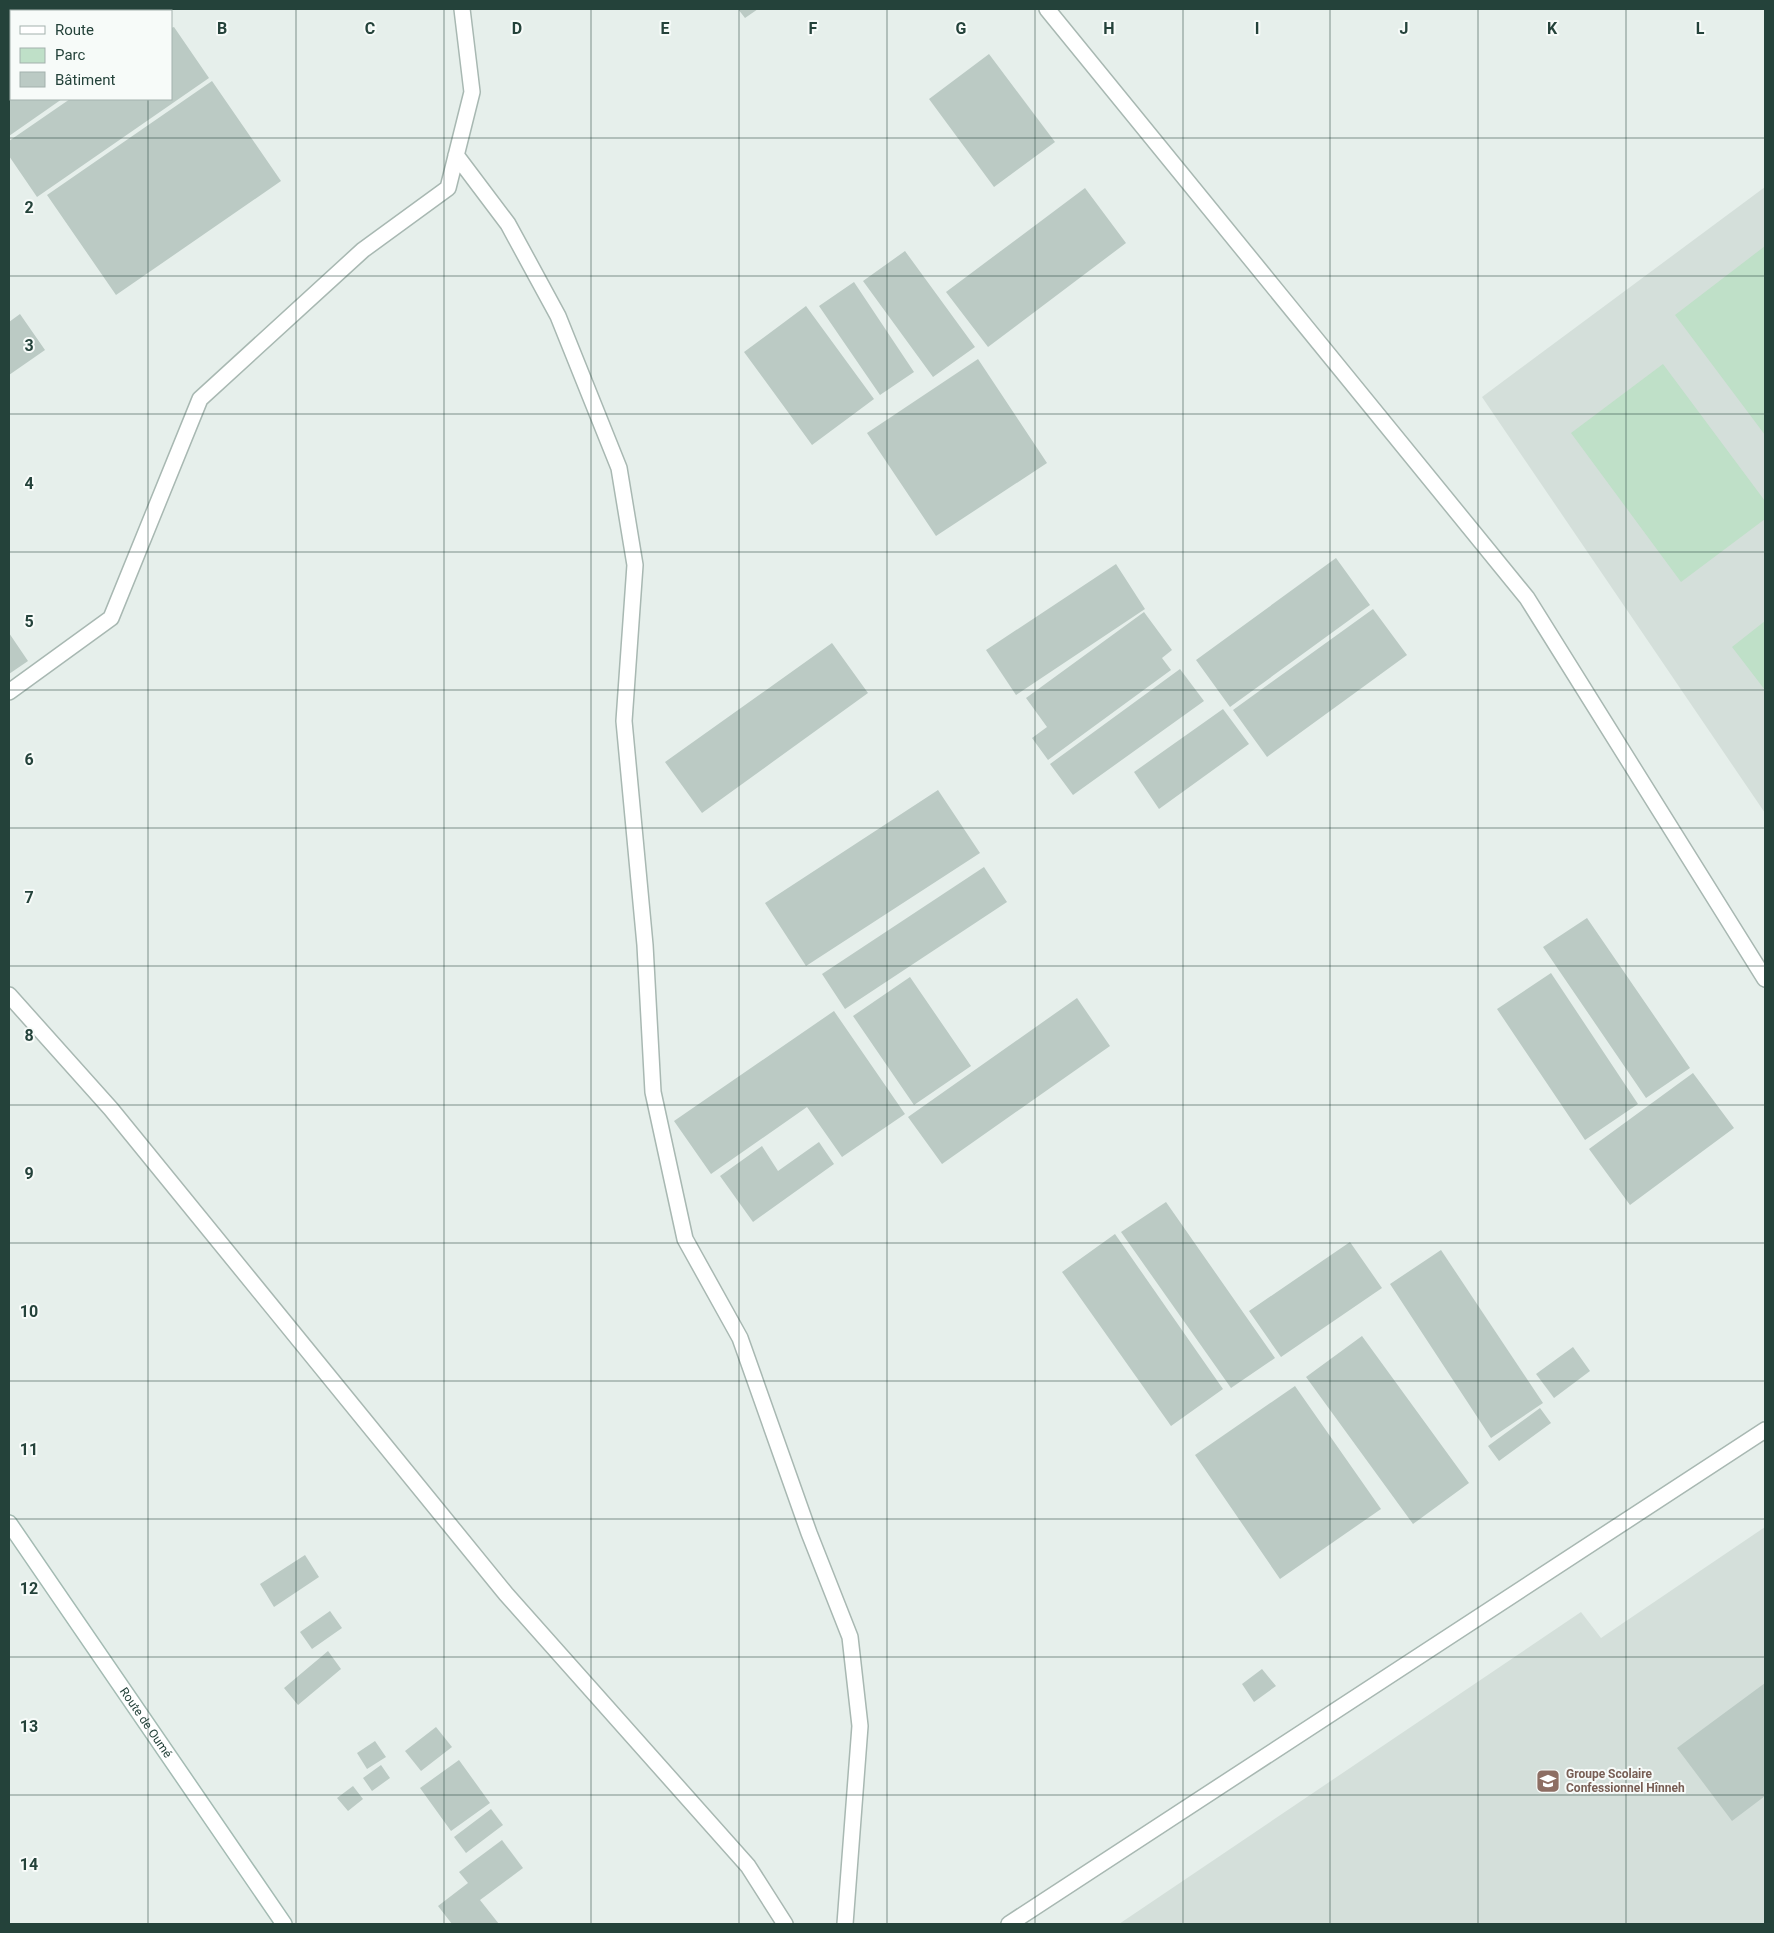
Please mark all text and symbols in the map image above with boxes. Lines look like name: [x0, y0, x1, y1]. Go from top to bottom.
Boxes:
legend: [10, 10, 172, 100]
text: B: [217, 19, 227, 38]
text: C: [365, 19, 375, 38]
text: D: [512, 19, 522, 38]
text: E: [661, 19, 670, 38]
text: F: [809, 19, 818, 38]
text: G: [956, 19, 967, 38]
text: H: [1103, 19, 1115, 38]
text: I: [1255, 19, 1259, 38]
text: J: [1400, 19, 1408, 38]
text: K: [1547, 19, 1558, 38]
text: L: [1696, 19, 1705, 38]
text: Route: [55, 21, 94, 39]
text: Parc: [55, 46, 85, 64]
text: Bâtiment: [55, 71, 115, 89]
text: 2: [24, 198, 34, 217]
text: 3: [24, 336, 34, 355]
text: 4: [24, 474, 34, 493]
text: 5: [24, 612, 34, 631]
text: 6: [24, 750, 34, 769]
text: 7: [24, 888, 34, 907]
text: 8: [24, 1026, 34, 1045]
text: 9: [24, 1164, 34, 1183]
text: 10: [20, 1302, 38, 1321]
text: 11: [20, 1440, 38, 1459]
text: 12: [20, 1579, 38, 1598]
street label: Route de Oumé: [117, 1685, 175, 1760]
text: 13: [20, 1717, 38, 1736]
place label: Groupe Scolaire Confessionnel Hînneh: [1566, 1767, 1685, 1795]
school or university icon: Groupe Scolaire Confessionnel Hînneh: [1535, 1768, 1561, 1794]
text: 14: [20, 1855, 38, 1874]

